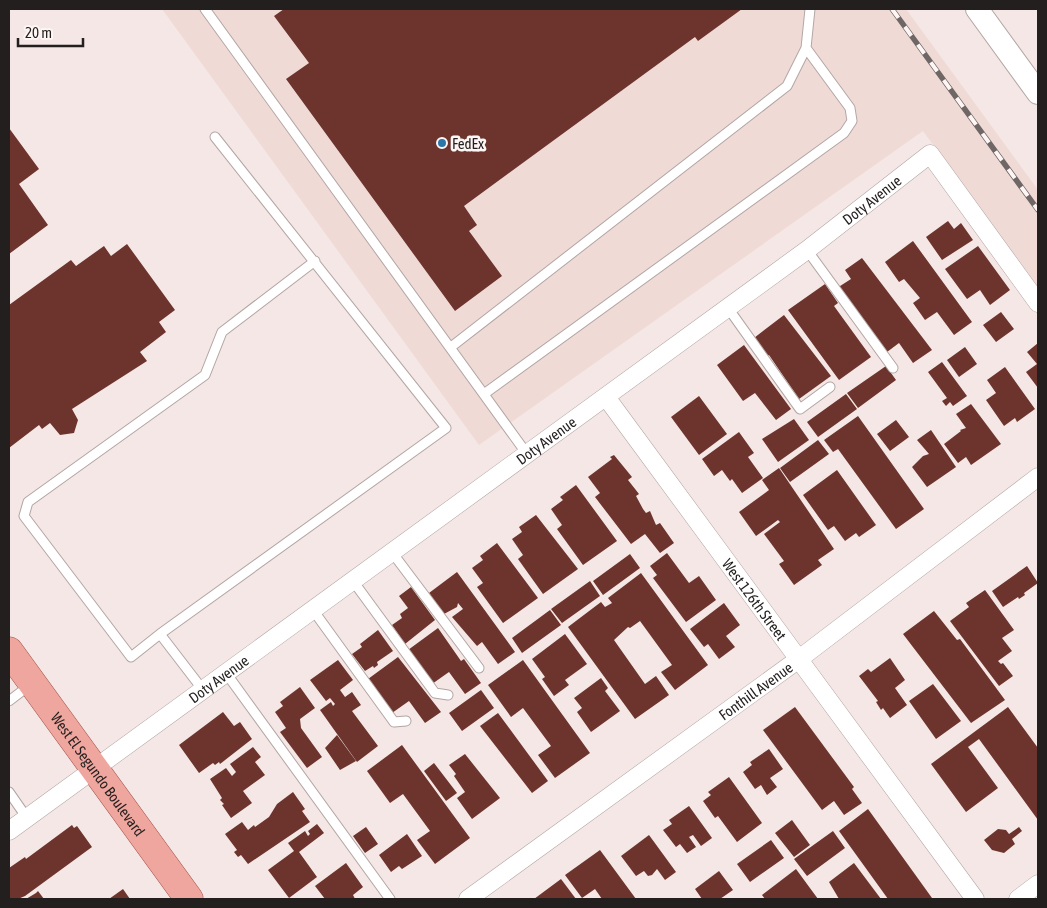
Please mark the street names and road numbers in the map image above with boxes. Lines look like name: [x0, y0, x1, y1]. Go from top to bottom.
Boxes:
street label: Doty Avenue: [839, 171, 904, 228]
street label: Doty Avenue: [513, 413, 579, 468]
street label: West 126th Street: [719, 555, 790, 643]
street label: Doty Avenue: [185, 651, 252, 706]
street label: Fonthill Avenue: [715, 658, 796, 723]
street label: West El Segundo Boulevard: [48, 709, 149, 839]

